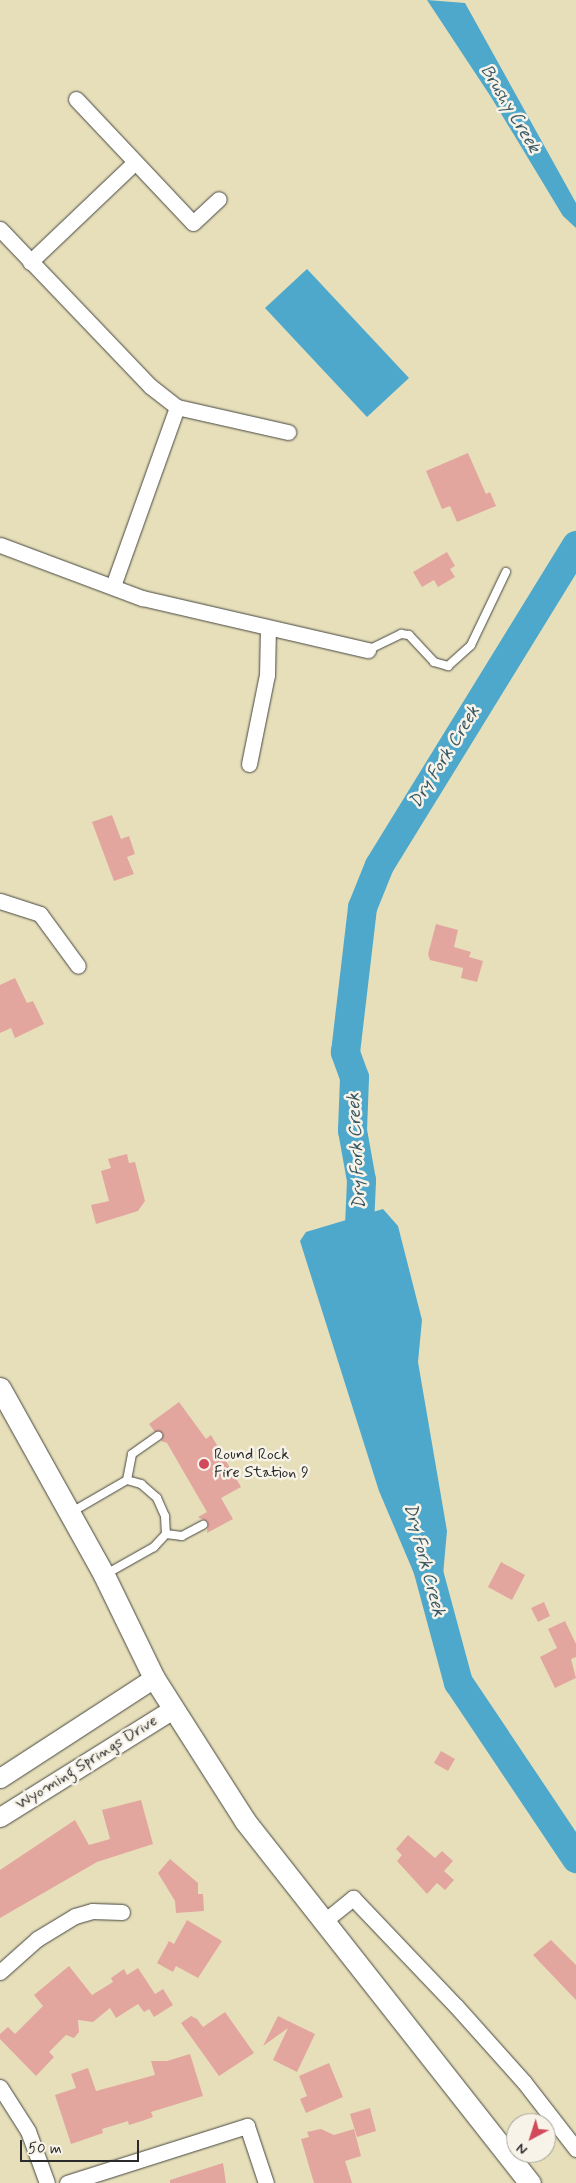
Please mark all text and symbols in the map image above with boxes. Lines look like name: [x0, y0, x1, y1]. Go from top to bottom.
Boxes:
water label: Brushy Creek: [475, 60, 545, 158]
water label: Dry Fork Creek: [405, 702, 485, 812]
water label: Dry Fork Creek: [343, 1092, 371, 1210]
place label: Round Rock Fire Station 9: [214, 1445, 304, 1483]
marker: Round Rock Fire Station 9: [198, 1458, 210, 1470]
water label: Dry Fork Creek: [398, 1501, 450, 1619]
street label: Wyoming Springs Drive: [15, 1713, 159, 1813]
north arrow: [506, 2113, 556, 2163]
scale bar: [22, 2130, 141, 2162]
text: 50 m: [28, 2139, 62, 2159]
text: N: [513, 2139, 531, 2159]

